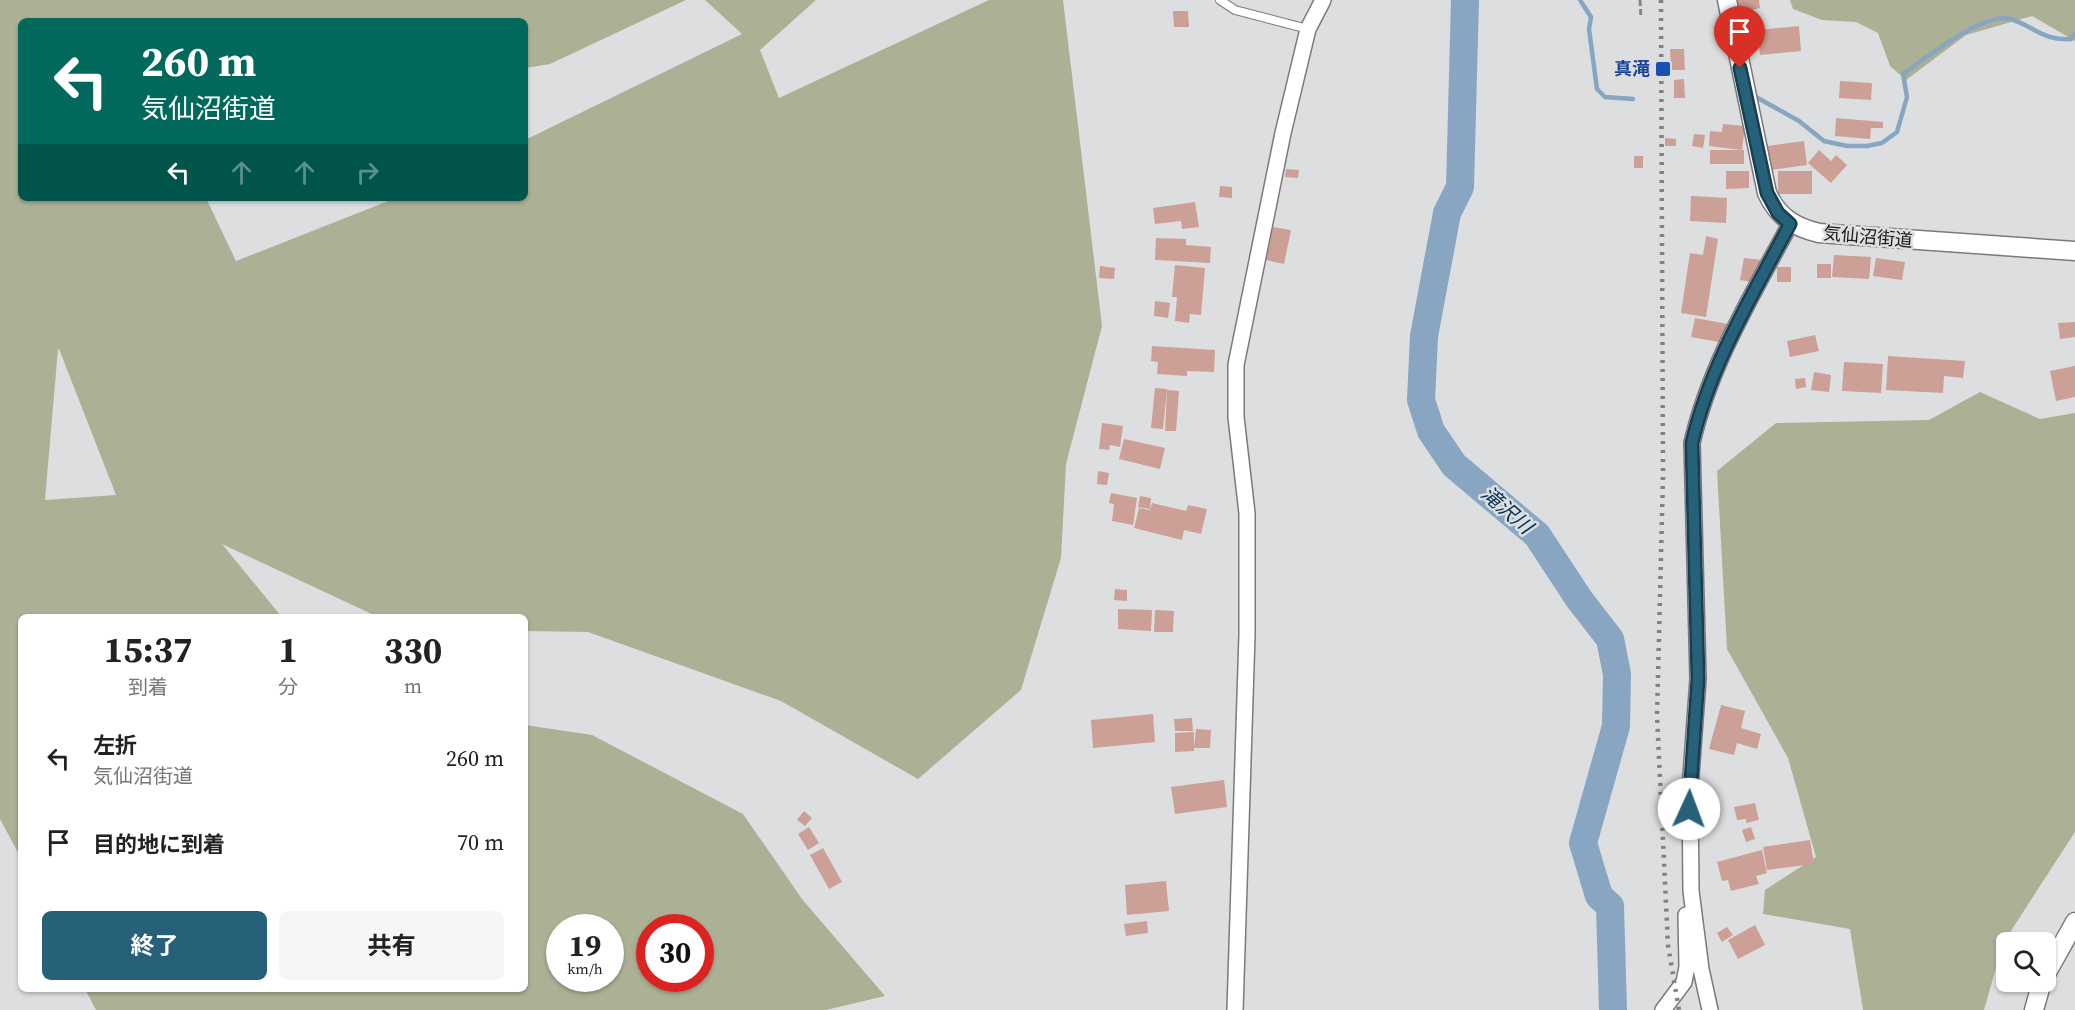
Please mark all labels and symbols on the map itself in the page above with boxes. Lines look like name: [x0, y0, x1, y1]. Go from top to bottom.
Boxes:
pin: [1714, 6, 1765, 68]
place label: 真滝: [1614, 56, 1650, 81]
marker: 真滝: [1654, 60, 1672, 78]
street label: 気仙沼街道: [1822, 220, 1914, 253]
water label: 滝沢川: [1475, 480, 1540, 542]
position arrow: [1657, 777, 1721, 841]
speed limit sign: 30: [636, 914, 714, 992]

